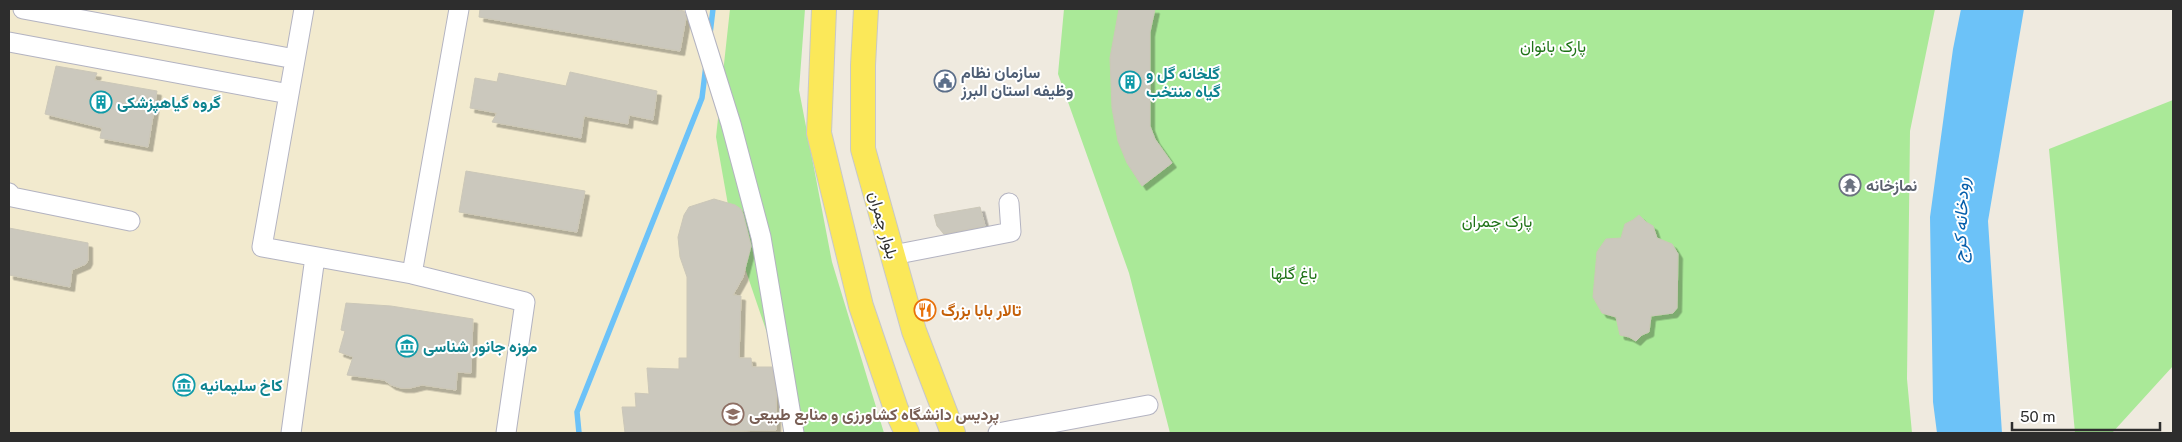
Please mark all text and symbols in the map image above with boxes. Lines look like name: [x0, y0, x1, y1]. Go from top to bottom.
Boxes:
park label: پارک بانوان: [1520, 37, 1586, 58]
place label: سازمان نظام وظیفه استان البرز: [960, 63, 1073, 101]
place label: گلخانه گل و گیاه منتخب: [1146, 64, 1221, 101]
public building icon: سازمان نظام وظیفه استان البرز: [933, 69, 957, 93]
building icon: گلخانه گل و گیاه منتخب: [1118, 70, 1142, 94]
building icon: گروه گیاهپزشکی: [89, 90, 113, 114]
place label: گروه گیاهپزشکی: [117, 93, 221, 114]
temple icon: نمازخانه: [1838, 173, 1862, 197]
place label: نمازخانه: [1866, 176, 1918, 196]
water label: رودخانه کرج: [1949, 177, 1975, 263]
street label: بلوار چمران: [863, 189, 902, 262]
park label: پارک چمران: [1462, 212, 1532, 233]
park label: باغ گلها: [1271, 264, 1317, 285]
restaurant icon: تالار بابا بزرگ: [913, 298, 937, 322]
place label: تالار بابا بزرگ: [941, 301, 1022, 321]
museum icon: موزه جانور شناسی: [395, 334, 419, 358]
place label: موزه جانور شناسی: [423, 337, 538, 357]
museum icon: کاخ سلیمانیه: [172, 373, 196, 397]
place label: کاخ سلیمانیه: [200, 376, 283, 396]
scale bar: [2012, 400, 2160, 432]
school or university icon: پردیس دانشگاه کشاورزی و منابع طبیعی: [721, 402, 745, 426]
place label: پردیس دانشگاه کشاورزی و منابع طبیعی: [749, 405, 1000, 426]
text: 50 m: [2020, 408, 2055, 425]

